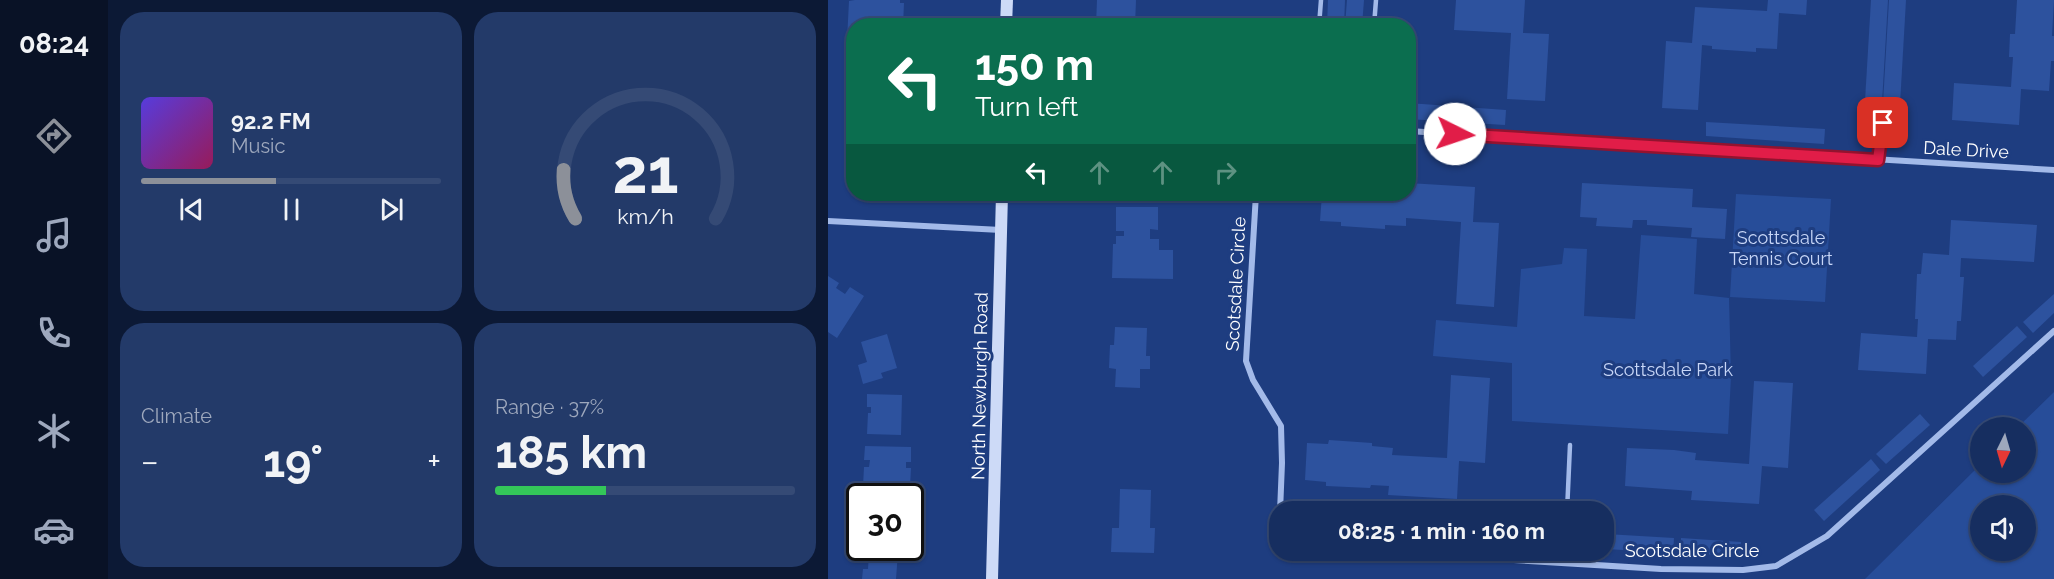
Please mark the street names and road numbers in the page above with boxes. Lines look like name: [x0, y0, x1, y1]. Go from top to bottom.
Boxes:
street label: Dale Drive: [1923, 137, 2010, 162]
street label: Scotsdale Circle: [1221, 216, 1250, 352]
street label: North Newburgh Road: [967, 292, 992, 480]
street label: Scotsdale Circle: [1625, 540, 1760, 561]

